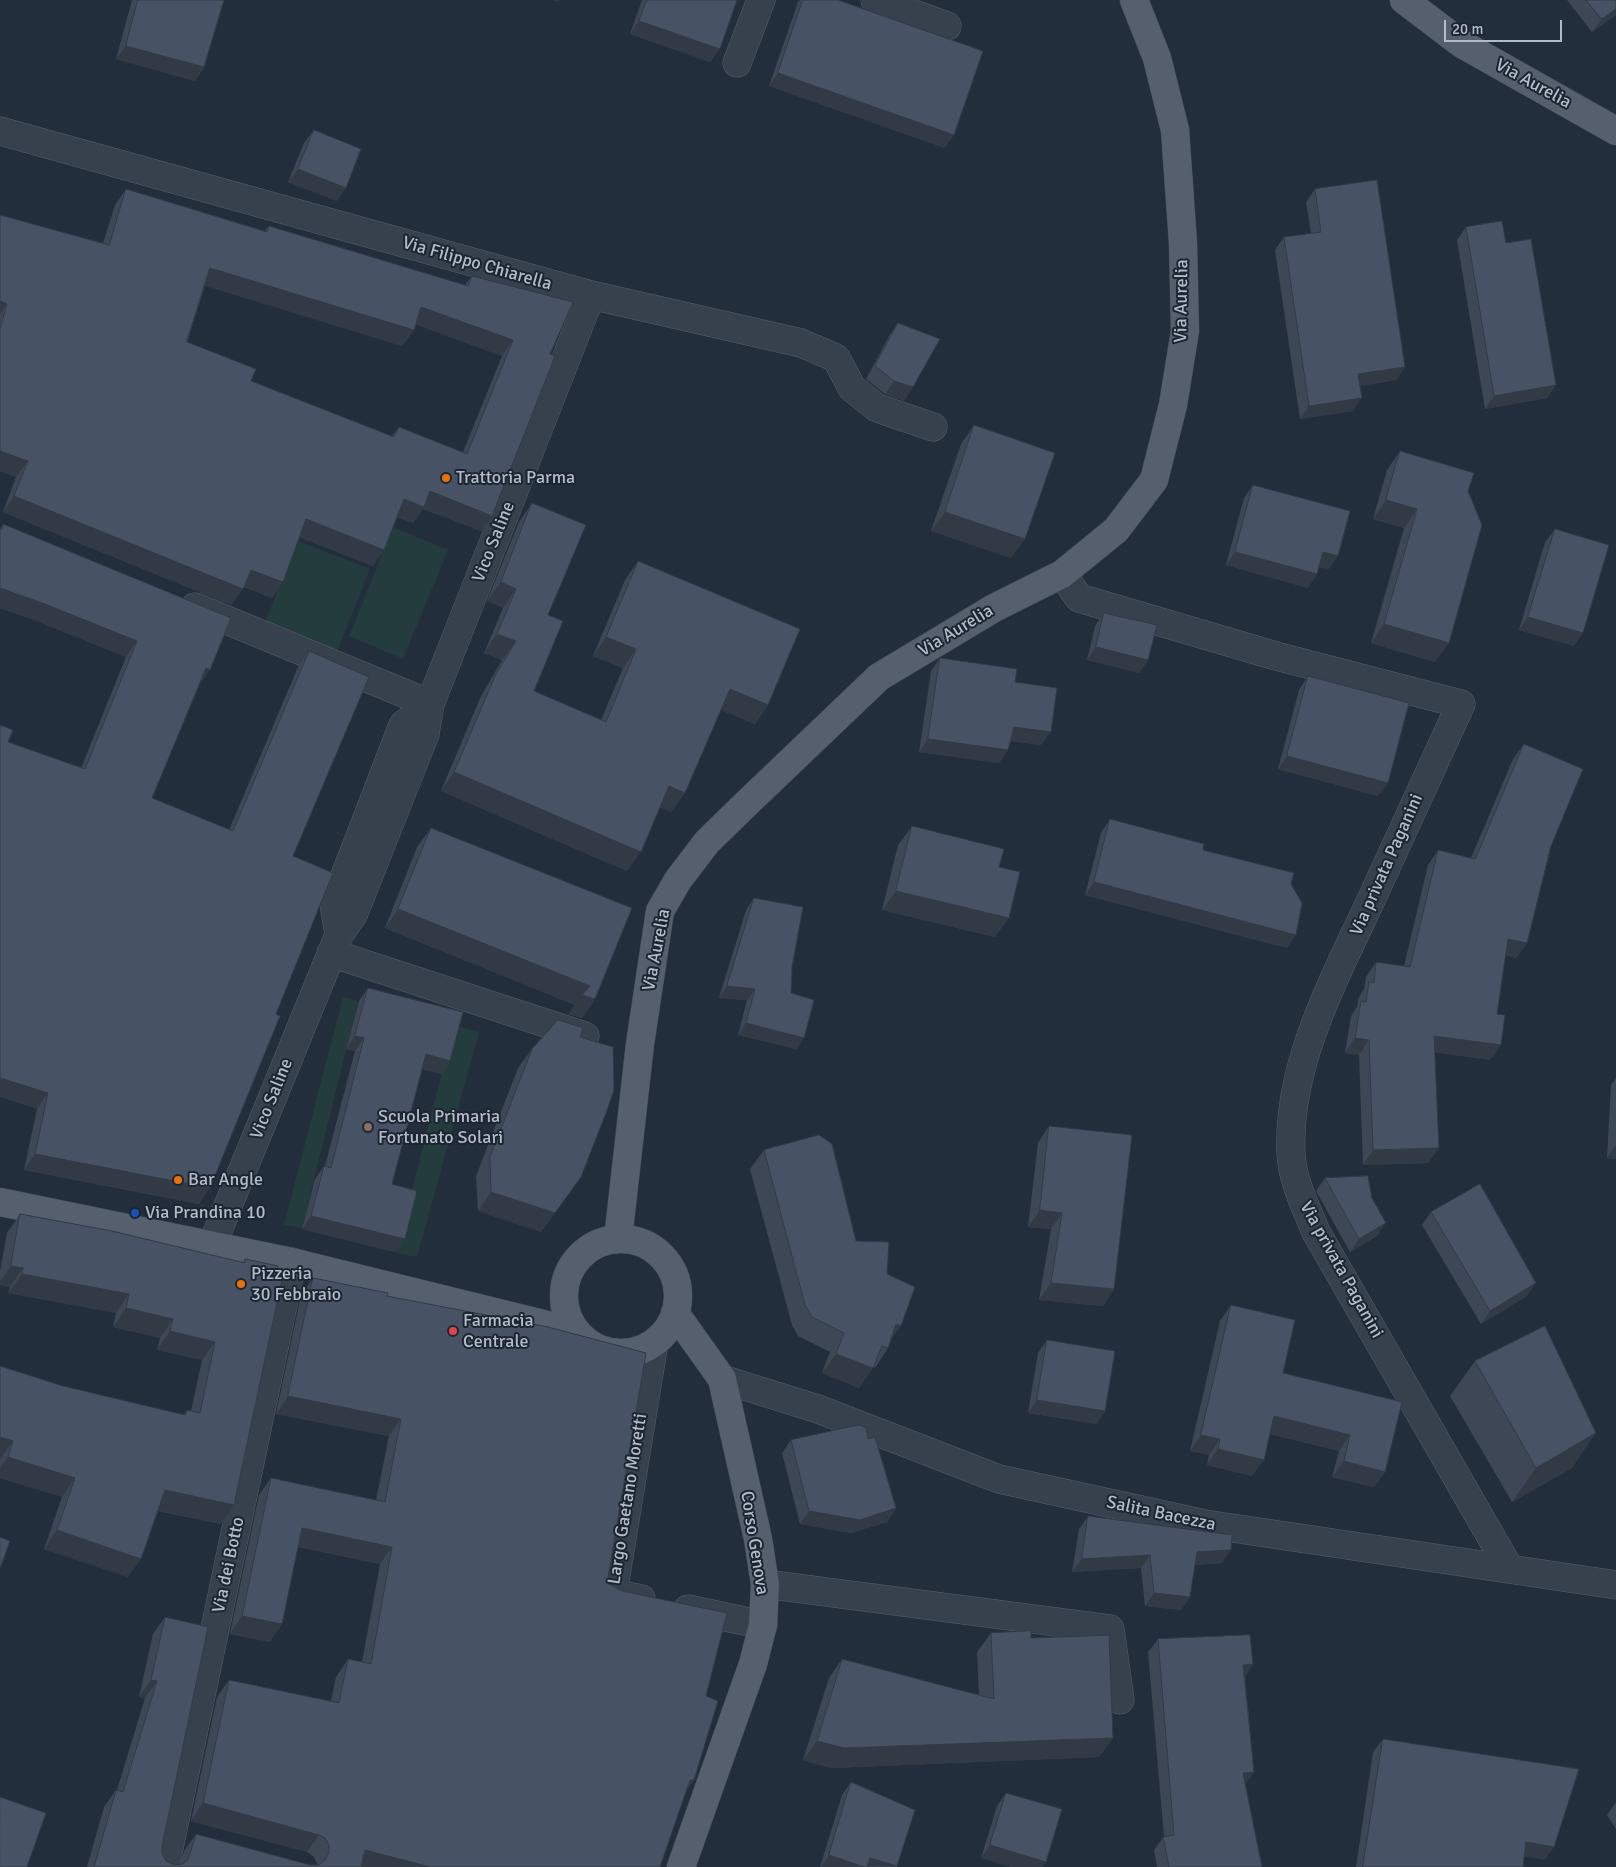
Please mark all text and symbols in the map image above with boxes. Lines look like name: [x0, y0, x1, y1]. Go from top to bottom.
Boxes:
scale bar: [1446, 10, 1564, 42]
text: 20 m: [1452, 20, 1483, 38]
street label: Via Aurelia: [1491, 54, 1575, 114]
street label: Via Filippo Chiarella: [400, 232, 554, 296]
street label: Via Aurelia: [1170, 259, 1194, 343]
place label: Trattoria Parma: [456, 467, 575, 489]
marker: Trattoria Parma: [440, 472, 452, 484]
street label: Vico Saline: [468, 499, 520, 585]
street label: Via Aurelia: [915, 600, 997, 662]
street label: Via privata Paganini: [1346, 791, 1428, 939]
street label: Via Aurelia: [638, 907, 676, 993]
street label: Vico Saline: [246, 1056, 298, 1142]
place label: Scuola Primaria Fortunato Solari: [378, 1106, 503, 1148]
marker: Scuola Primaria Fortunato Solari: [362, 1121, 374, 1133]
place label: Bar Angle: [188, 1169, 263, 1191]
marker: Bar Angle: [172, 1174, 184, 1186]
street label: Via privata Paganini: [1295, 1198, 1387, 1342]
place label: Via Prandina 10: [145, 1202, 265, 1224]
marker: Via Prandina 10: [129, 1207, 141, 1219]
place label: Pizzeria 30 Febbraio: [251, 1263, 341, 1306]
marker: Pizzeria 30 Febbraio: [235, 1278, 247, 1290]
place label: Farmacia Centrale: [463, 1310, 534, 1352]
marker: Farmacia Centrale: [447, 1325, 459, 1337]
street label: Largo Gaetano Moretti: [604, 1412, 652, 1586]
street label: Corso Genova: [735, 1490, 773, 1596]
street label: Salita Bacezza: [1104, 1492, 1218, 1536]
street label: Via dei Botto: [208, 1515, 250, 1615]

